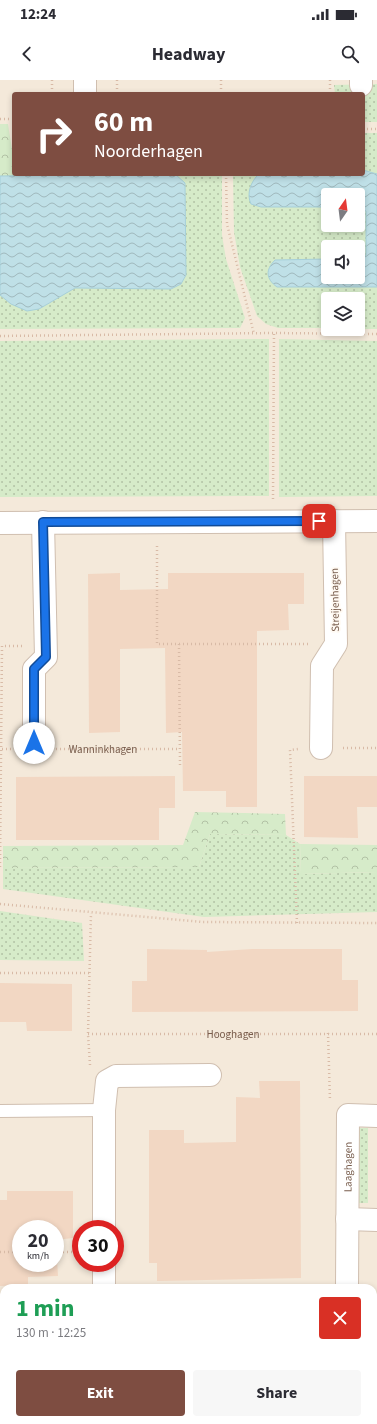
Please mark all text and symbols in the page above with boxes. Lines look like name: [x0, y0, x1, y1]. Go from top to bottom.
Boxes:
text: 12:24: [20, 4, 56, 25]
text: Headway: [152, 42, 225, 67]
icon: back: [16, 43, 38, 65]
icon: search: [339, 43, 361, 65]
text: 60 m: [94, 102, 153, 142]
icon: right: [28, 108, 80, 160]
text: Noorderhagen: [94, 139, 203, 164]
north arrow: [321, 188, 365, 232]
map controls: [321, 188, 365, 336]
button: sound: [321, 240, 365, 284]
button: layers: [321, 292, 365, 336]
pin: [302, 504, 336, 538]
icon: arrive: [308, 510, 330, 532]
street label: Streijenhagen: [327, 568, 343, 632]
position arrow: [13, 722, 55, 764]
street label: Wanninkhagen: [69, 742, 137, 757]
street label: Hooghagen: [206, 1027, 260, 1042]
street label: Laaghagen: [340, 1142, 355, 1192]
speed limit sign: 30: [72, 1220, 124, 1272]
text: 20: [27, 1227, 49, 1255]
text: km/h: [27, 1249, 49, 1263]
text: 1 min: [16, 1291, 74, 1326]
button: close: [319, 1297, 361, 1339]
text: 130 m · 12:25: [16, 1324, 86, 1342]
button: Exit: [16, 1370, 185, 1416]
button: Share: [193, 1370, 361, 1416]

